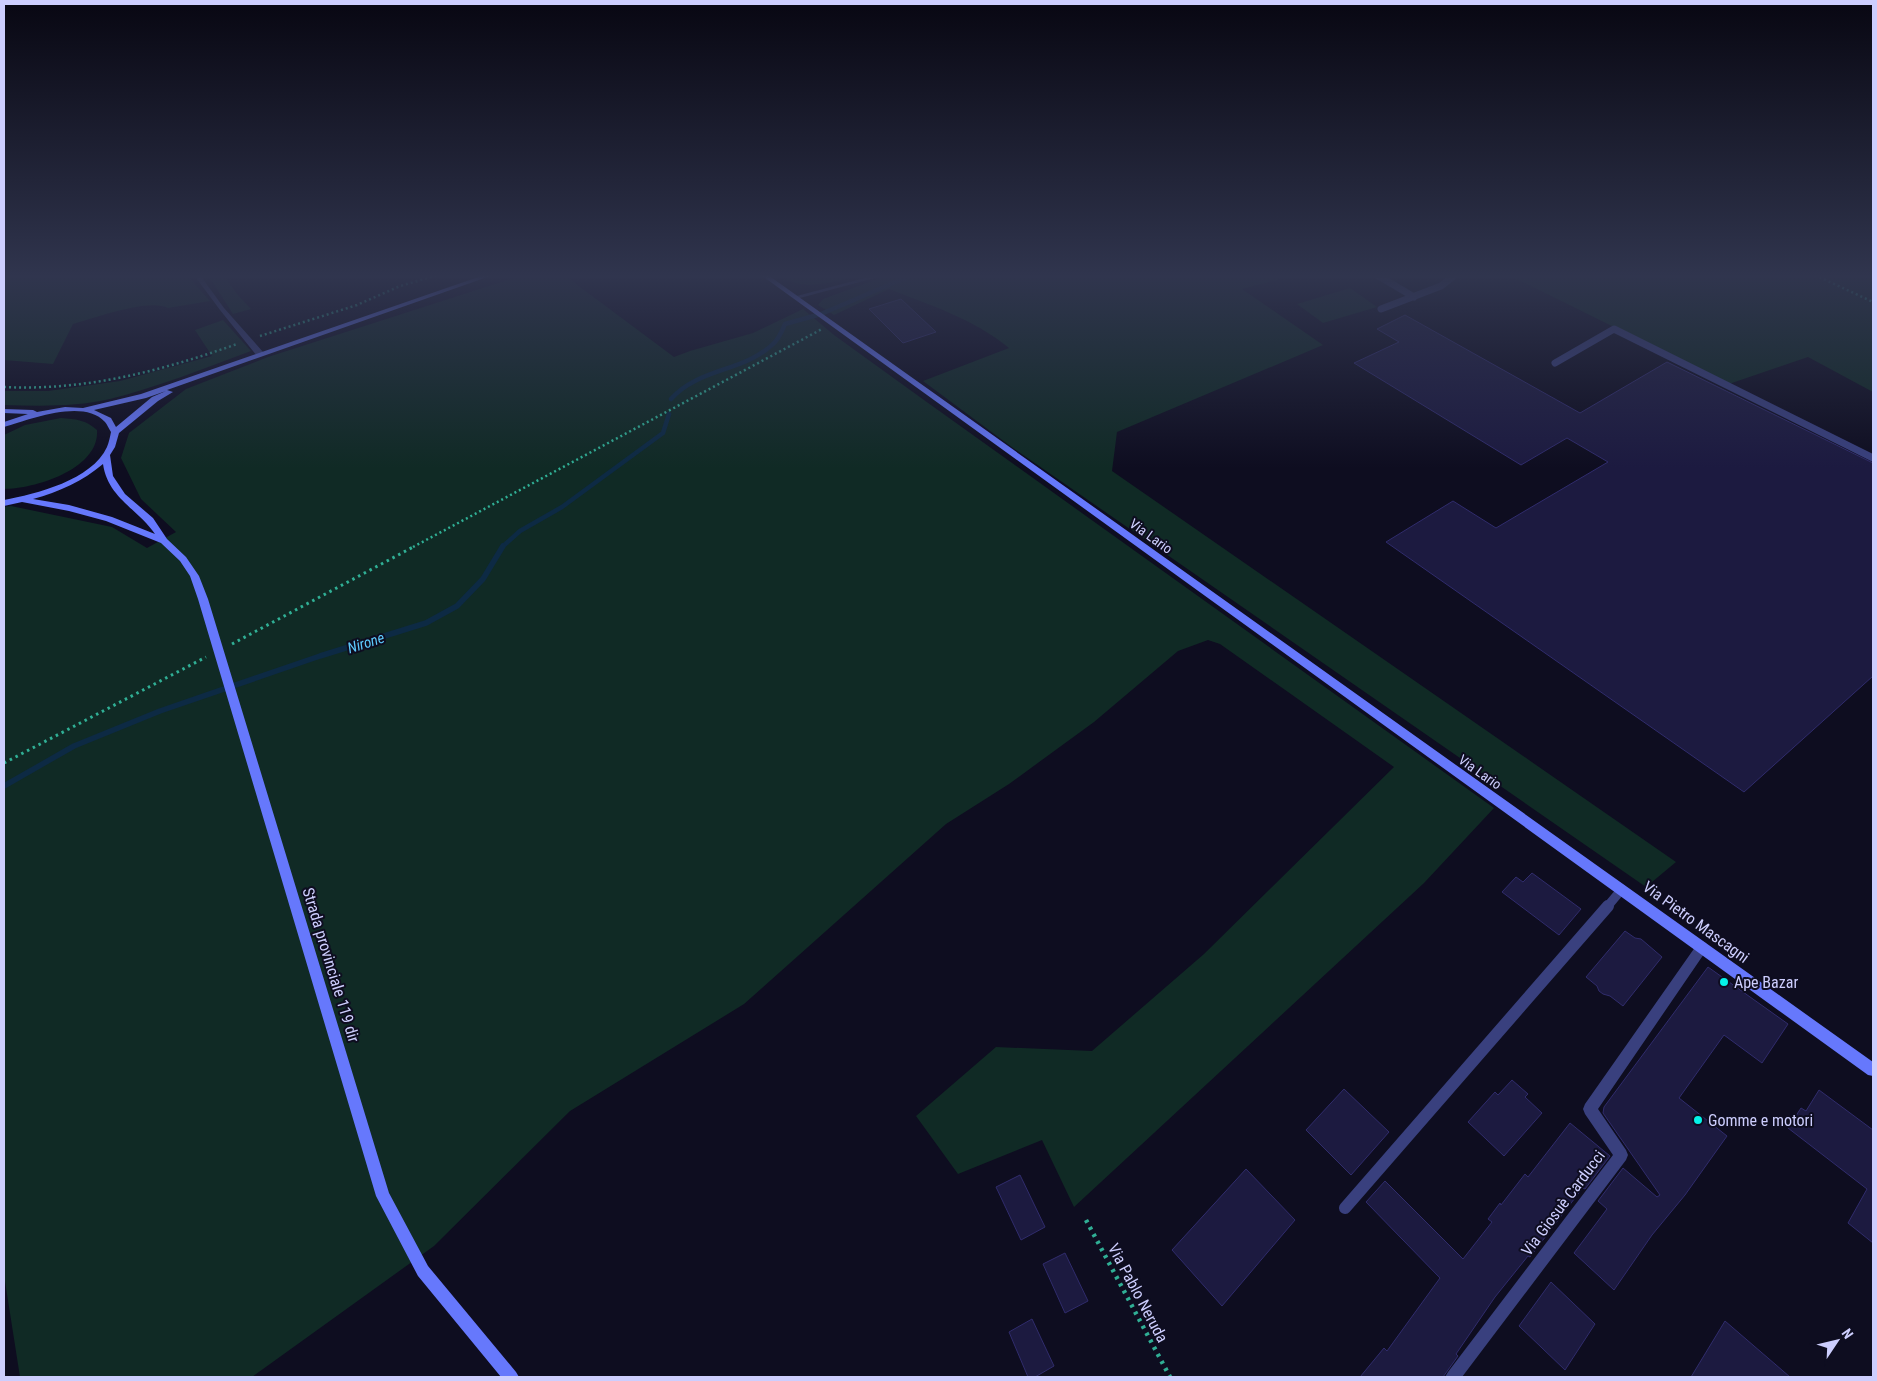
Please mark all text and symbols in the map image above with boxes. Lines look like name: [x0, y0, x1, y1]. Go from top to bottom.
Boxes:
street label: Via Lario: [1127, 515, 1175, 557]
water label: Nirone: [345, 629, 387, 657]
street label: Via Lario: [1455, 751, 1505, 793]
street label: Via Pietro Mascagni: [1639, 877, 1753, 967]
street label: Strada provinciale 119 dir: [298, 885, 364, 1045]
place label: Ape Bazar: [1734, 973, 1798, 992]
marker: Ape Bazar: [1718, 976, 1730, 988]
place label: Gomme e motori: [1708, 1111, 1813, 1130]
marker: Gomme e motori: [1692, 1114, 1704, 1126]
street label: Via Giosuè Carducci: [1517, 1147, 1609, 1259]
street label: Via Pablo Neruda: [1104, 1240, 1172, 1346]
north arrow: [1812, 1316, 1862, 1366]
text: N: [1839, 1325, 1857, 1342]

